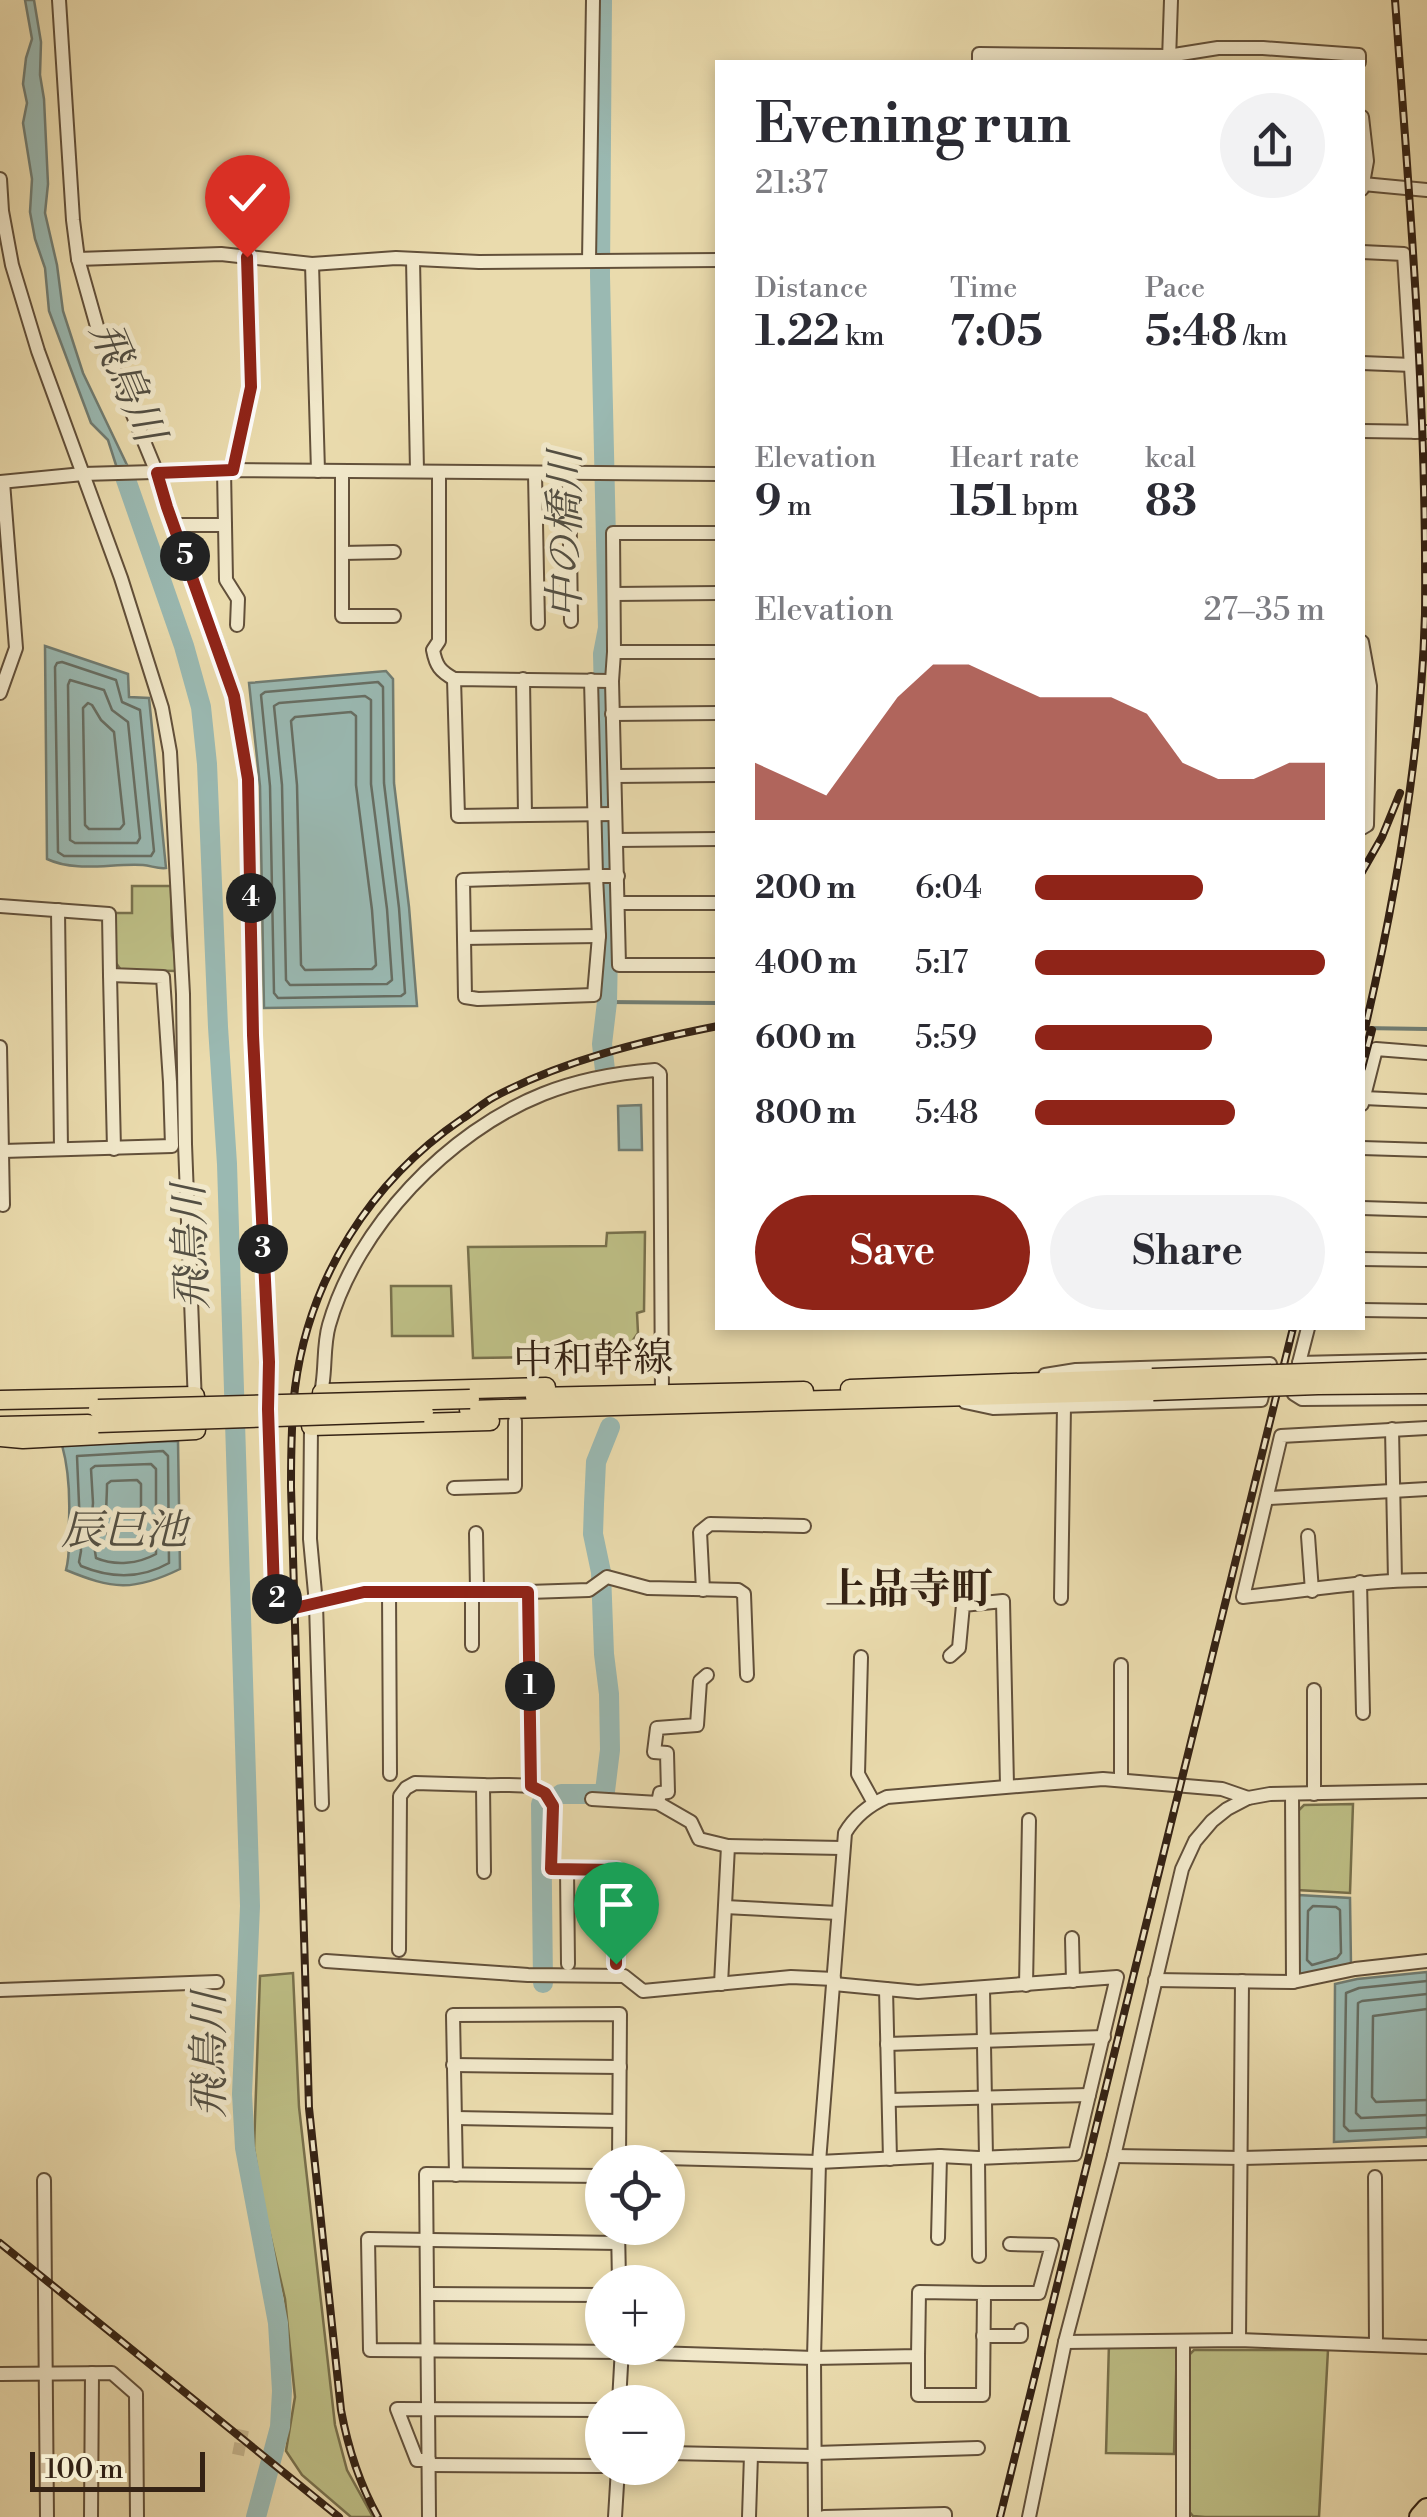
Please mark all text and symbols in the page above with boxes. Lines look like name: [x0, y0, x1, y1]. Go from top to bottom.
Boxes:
text: Evening run: [755, 91, 1071, 160]
button: share: [1220, 93, 1325, 198]
pin: [205, 155, 290, 258]
text: 21:37: [755, 163, 828, 203]
icon: check: [220, 170, 275, 225]
text: Distance: [755, 271, 868, 306]
text: Time: [950, 271, 1017, 306]
text: Pace: [1145, 271, 1205, 306]
text: 1.22: [755, 306, 840, 359]
text: 7:05: [950, 306, 1043, 359]
text: 5:48: [1145, 306, 1237, 359]
water label: 飛鳥川: [77, 314, 177, 454]
text: km: [840, 319, 884, 354]
text: /km: [1237, 319, 1288, 354]
text: Elevation: [755, 441, 876, 476]
text: Heart rate: [950, 441, 1079, 476]
text: kcal: [1145, 441, 1196, 476]
water label: 中の橋川: [540, 447, 593, 619]
text: 9: [755, 476, 781, 529]
text: 151: [950, 476, 1016, 529]
text: 83: [1145, 476, 1197, 529]
text: m: [781, 489, 812, 524]
text: bpm: [1016, 489, 1079, 524]
pin: 5: [160, 531, 210, 581]
text: 5: [176, 538, 194, 573]
text: Elevation: [755, 590, 894, 630]
text: 27–35 m: [1204, 590, 1325, 630]
text: 200 m: [755, 868, 856, 908]
text: 6:04: [915, 868, 982, 908]
pin: 4: [226, 873, 276, 923]
text: 4: [242, 880, 260, 915]
text: 400 m: [755, 943, 857, 983]
text: 5:17: [915, 943, 968, 983]
text: 600 m: [755, 1018, 856, 1058]
text: 5:59: [915, 1018, 977, 1058]
text: 800 m: [755, 1093, 856, 1133]
text: 5:48: [915, 1093, 979, 1133]
water label: 飛鳥川: [163, 1179, 221, 1311]
button: Save: [755, 1195, 1030, 1310]
button: Share: [1050, 1195, 1325, 1310]
pin: 3: [238, 1224, 288, 1274]
text: 3: [255, 1231, 271, 1266]
street label: 中和幹線: [513, 1334, 673, 1386]
water label: 辰巳池: [61, 1505, 191, 1558]
district label: 上品寺町: [825, 1564, 993, 1617]
pin: 2: [252, 1574, 302, 1624]
text: 2: [268, 1581, 286, 1616]
pin: 1: [505, 1661, 555, 1711]
text: 1: [523, 1668, 537, 1703]
pin: [574, 1862, 659, 1965]
icon: arrive: [589, 1877, 644, 1932]
water label: 飛鳥川: [184, 1988, 237, 2118]
map controls: [585, 2145, 685, 2485]
button: locate: [585, 2145, 685, 2245]
button: +: [585, 2265, 685, 2365]
button: −: [585, 2385, 685, 2485]
scale bar: [30, 2447, 205, 2492]
text: 100 m: [45, 2452, 124, 2487]

